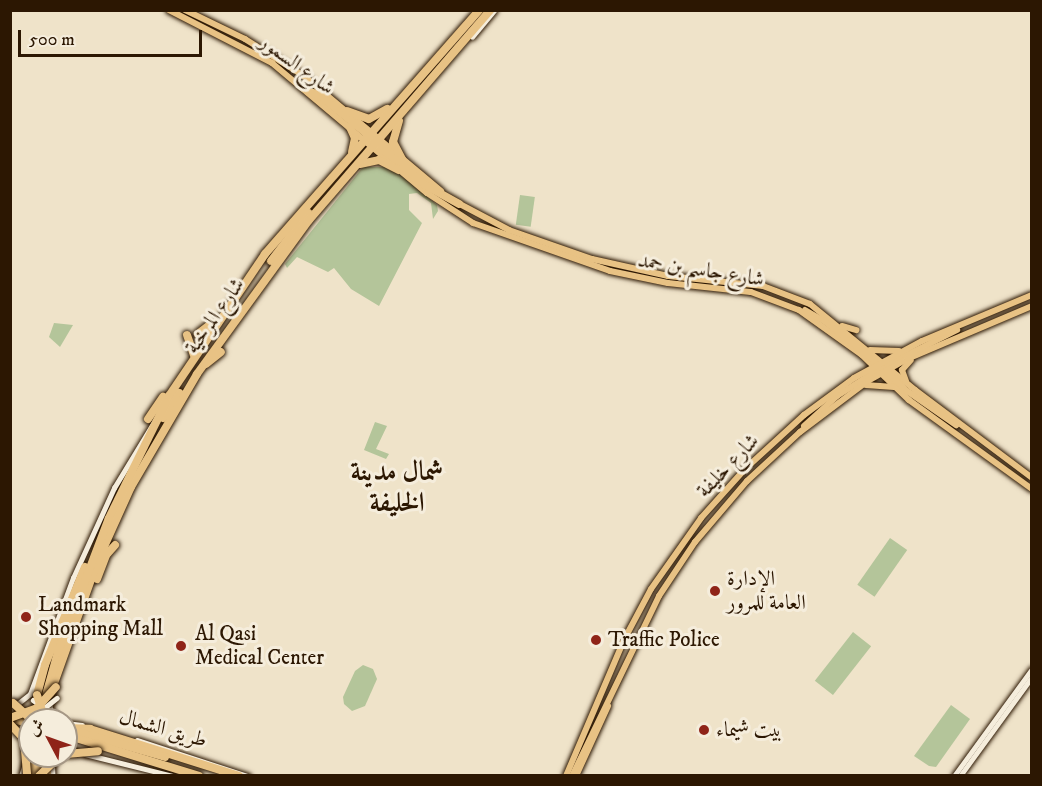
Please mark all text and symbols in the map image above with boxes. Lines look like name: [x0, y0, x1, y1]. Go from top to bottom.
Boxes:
scale bar: [21, 18, 206, 56]
text: 500 m: [29, 29, 75, 51]
street label: شارع السمور: [255, 29, 339, 101]
street label: شارع جاسم بن حمد: [636, 248, 766, 292]
street label: شارع المرخية: [180, 273, 250, 359]
street label: شارع خليفة: [692, 429, 764, 503]
district label: شمال مدينة الخليفة: [350, 456, 444, 519]
place label: الإدارة العامة للمرور: [727, 566, 806, 616]
marker: الإدارة العامة للمرور: [708, 584, 722, 598]
place label: Landmark Shopping Mall: [38, 592, 163, 642]
marker: Landmark Shopping Mall: [19, 610, 33, 624]
place label: Al Qasi Medical Center: [195, 621, 324, 671]
place label: Traffic Police: [608, 627, 720, 653]
marker: Traffic Police: [589, 633, 603, 647]
marker: Al Qasi Medical Center: [172, 637, 190, 655]
street label: طريق الشمال: [116, 704, 210, 754]
north arrow: [18, 708, 78, 768]
text: ش: [23, 715, 49, 740]
place label: بيت شيماء: [716, 717, 782, 743]
marker: بيت شيماء: [697, 723, 711, 737]

